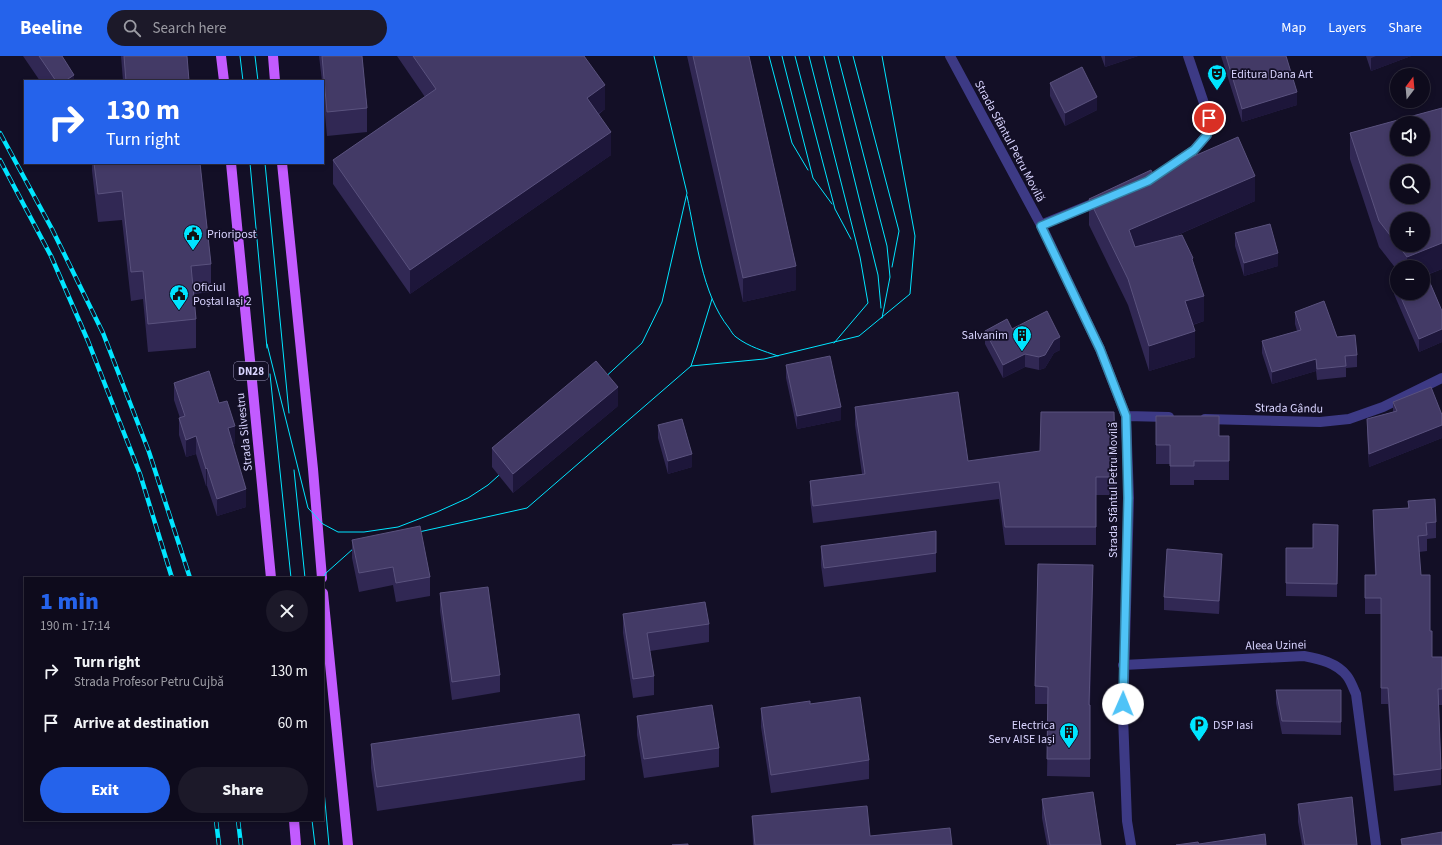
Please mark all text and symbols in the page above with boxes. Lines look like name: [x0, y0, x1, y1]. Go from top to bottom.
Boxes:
search box: [107, 10, 387, 46]
text: Beeline: [20, 15, 83, 42]
icon: search: [121, 17, 143, 39]
text: Search here: [153, 18, 227, 39]
text: Map: [1281, 18, 1306, 38]
text: Layers: [1328, 18, 1366, 38]
text: Share: [1388, 18, 1422, 38]
theatre icon: Editura Dana Art: [1206, 63, 1228, 91]
place label: Editura Dana Art: [1231, 66, 1313, 83]
north arrow: [1390, 68, 1430, 108]
map controls: [1390, 68, 1430, 300]
street label: Strada Sfântul Petru Movilă: [970, 77, 1049, 205]
text: 130 m: [106, 90, 180, 130]
icon: right: [40, 96, 92, 148]
pin: [1192, 101, 1226, 135]
icon: arrive: [1198, 107, 1220, 129]
button: sound: [1390, 116, 1430, 156]
text: Turn right: [106, 127, 180, 152]
button: search: [1390, 164, 1430, 204]
button: +: [1390, 212, 1430, 252]
public building icon: Prioripost: [182, 223, 204, 251]
place label: Prioripost: [207, 226, 257, 243]
button: −: [1390, 260, 1430, 300]
place label: Oficiul Poștal Iași 2: [193, 279, 252, 310]
public building icon: Oficiul Poștal Iași 2: [168, 283, 190, 311]
building icon: Salvanim: [1011, 324, 1033, 352]
place label: Salvanim: [962, 327, 1008, 344]
road number: DN28: [234, 362, 268, 380]
street label: Strada Silvestru: [232, 392, 257, 472]
street label: Strada Gându: [1255, 399, 1323, 418]
street label: Strada Sfântul Petru Movilă: [1105, 422, 1122, 558]
text: 1 min: [40, 584, 99, 619]
button: close: [266, 590, 308, 632]
text: 190 m · 17:14: [40, 617, 110, 635]
street label: Aleea Uzinei: [1245, 636, 1307, 655]
text: Turn right: [74, 652, 140, 673]
icon: right: [40, 660, 62, 682]
text: 130 m: [270, 661, 308, 682]
text: Strada Profesor Petru Cujbă: [74, 673, 224, 691]
position arrow: [1102, 683, 1144, 725]
icon: arrive: [40, 712, 62, 734]
text: Arrive at destination: [74, 713, 209, 734]
text: 60 m: [278, 713, 308, 734]
parking icon: DSP Iasi: [1188, 714, 1210, 742]
place label: Electrica Serv AISE Iași: [988, 717, 1055, 748]
place label: DSP Iasi: [1213, 717, 1253, 734]
building icon: Electrica Serv AISE Iași: [1058, 721, 1080, 749]
button: Exit: [40, 767, 170, 813]
button: Share: [178, 767, 308, 813]

